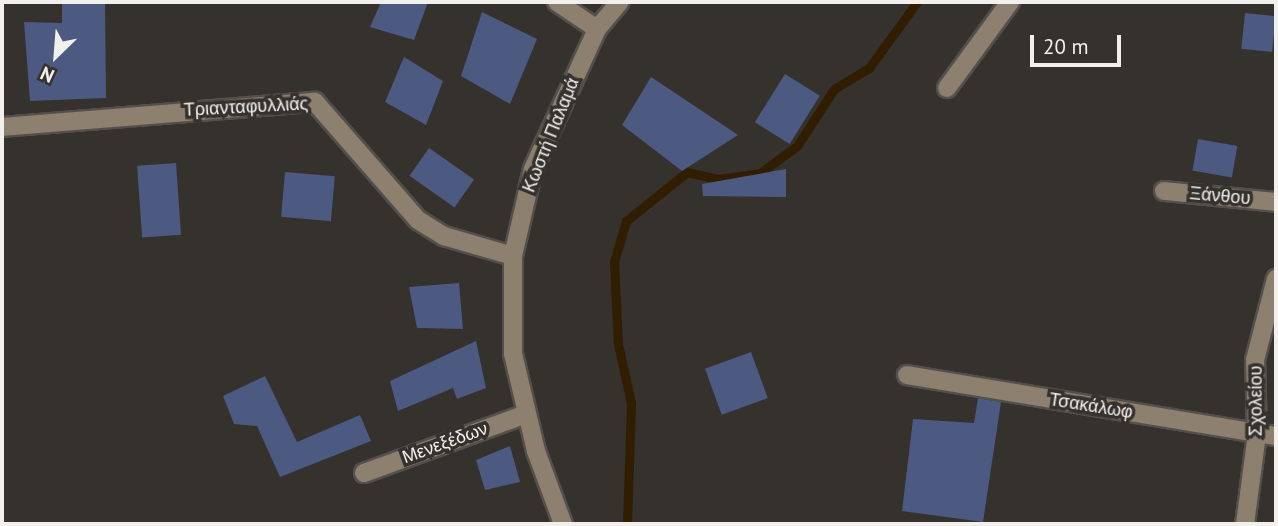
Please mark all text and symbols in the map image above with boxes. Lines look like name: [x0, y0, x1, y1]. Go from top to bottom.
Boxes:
north arrow: [21, 21, 91, 91]
scale bar: [1033, 21, 1124, 65]
text: 20 m: [1043, 33, 1089, 60]
text: N: [36, 62, 58, 89]
street label: Κωστή Παλαμά: [518, 75, 584, 195]
street label: Τριανταφυλλιάς: [183, 93, 309, 121]
street label: Ξάνθου: [1189, 183, 1251, 209]
street label: Σχολείου: [1245, 366, 1267, 436]
street label: Τσακάλωφ: [1048, 389, 1134, 423]
street label: Μενεξέδων: [399, 418, 491, 468]

